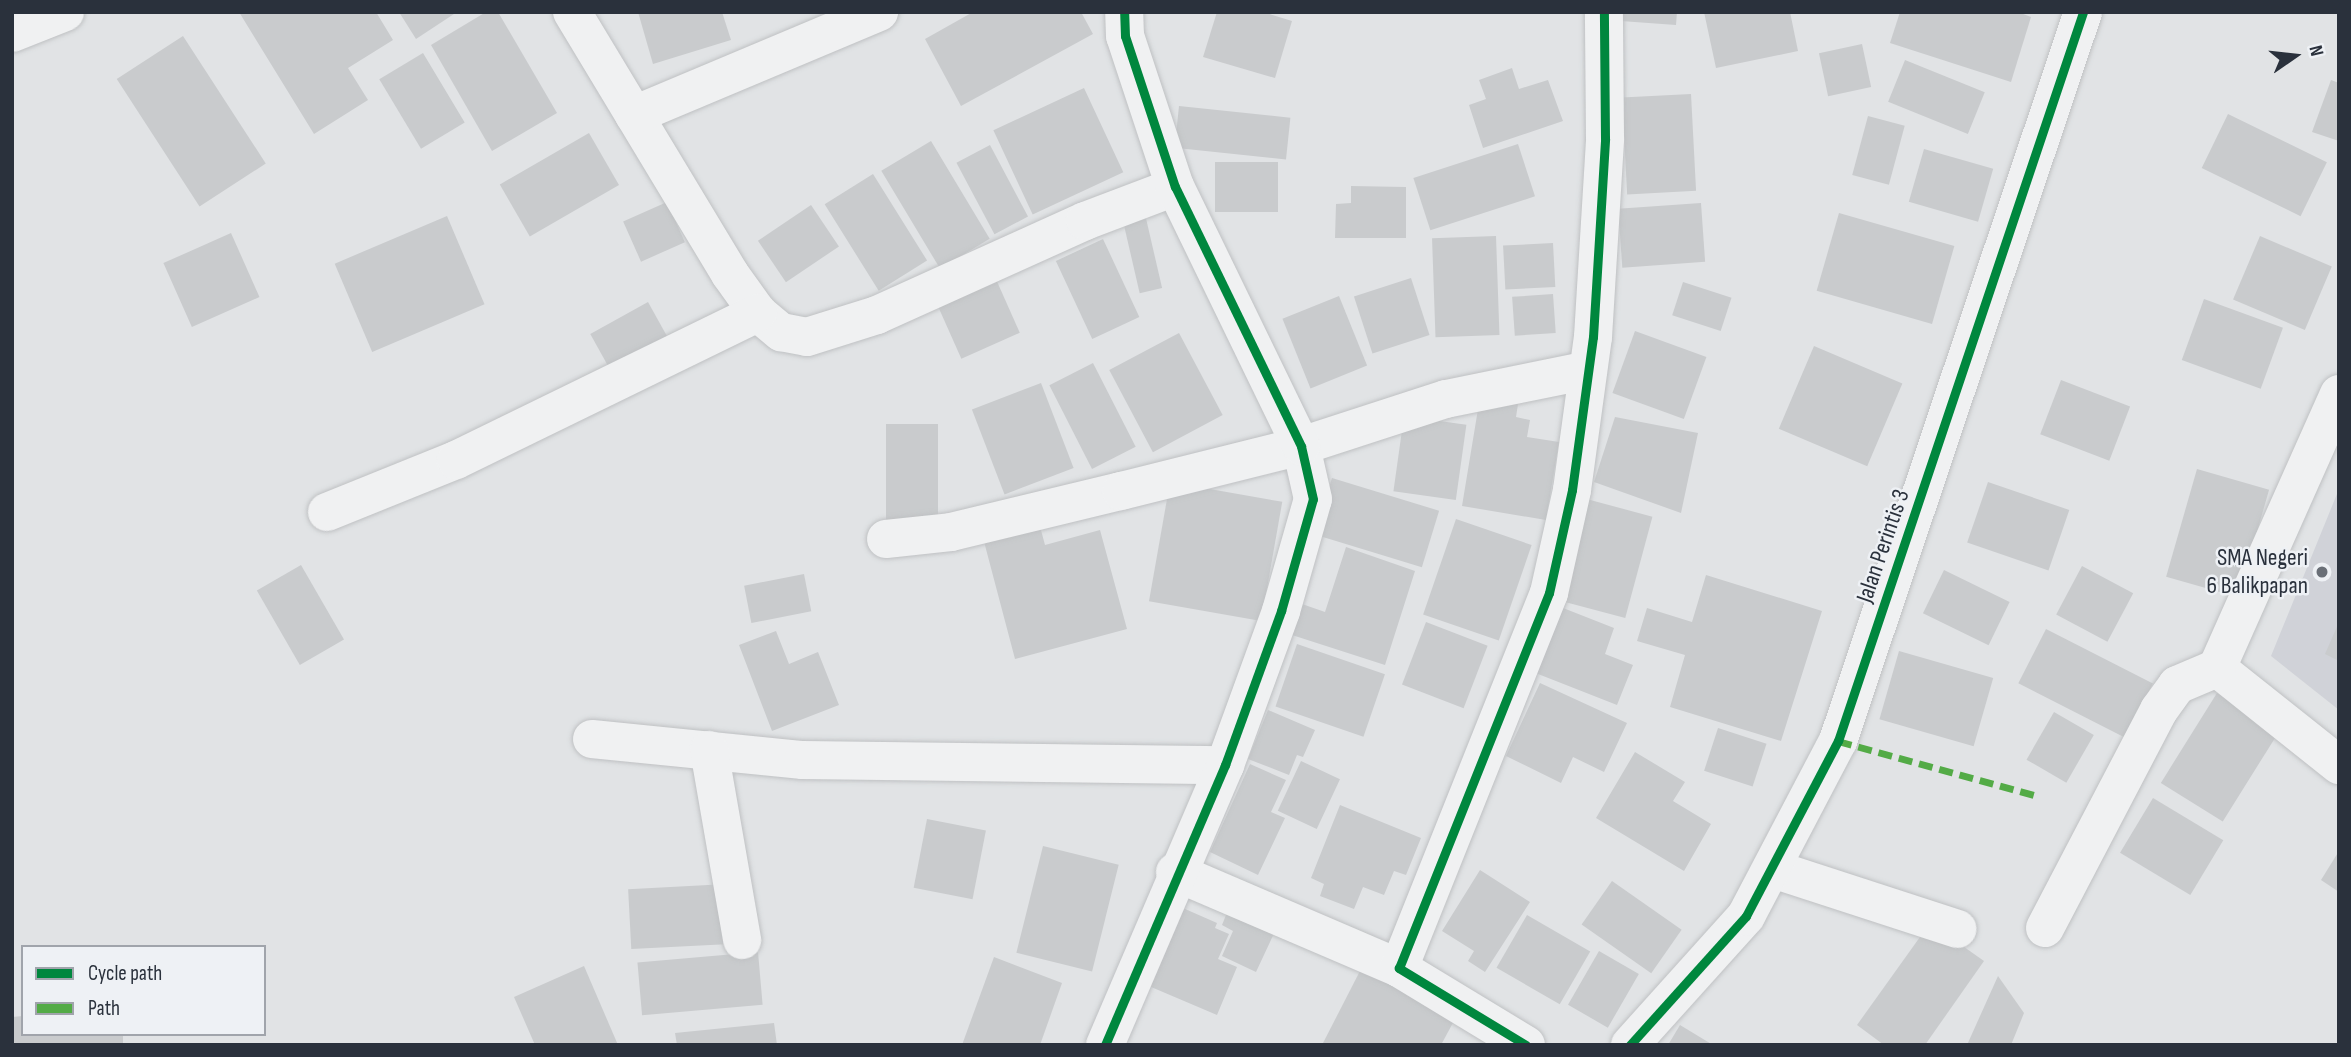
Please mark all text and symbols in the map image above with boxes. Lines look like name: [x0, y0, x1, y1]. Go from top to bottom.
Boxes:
north arrow: [2260, 21, 2330, 91]
text: N: [2303, 43, 2328, 59]
street label: Jalan Perintis 3: [1850, 486, 1916, 606]
place label: SMA Negeri 6 Balikpapan: [2207, 544, 2308, 600]
marker: SMA Negeri 6 Balikpapan: [2314, 564, 2330, 580]
legend: [21, 945, 266, 1036]
text: Cycle path: [88, 961, 162, 986]
text: Path: [88, 996, 120, 1021]

